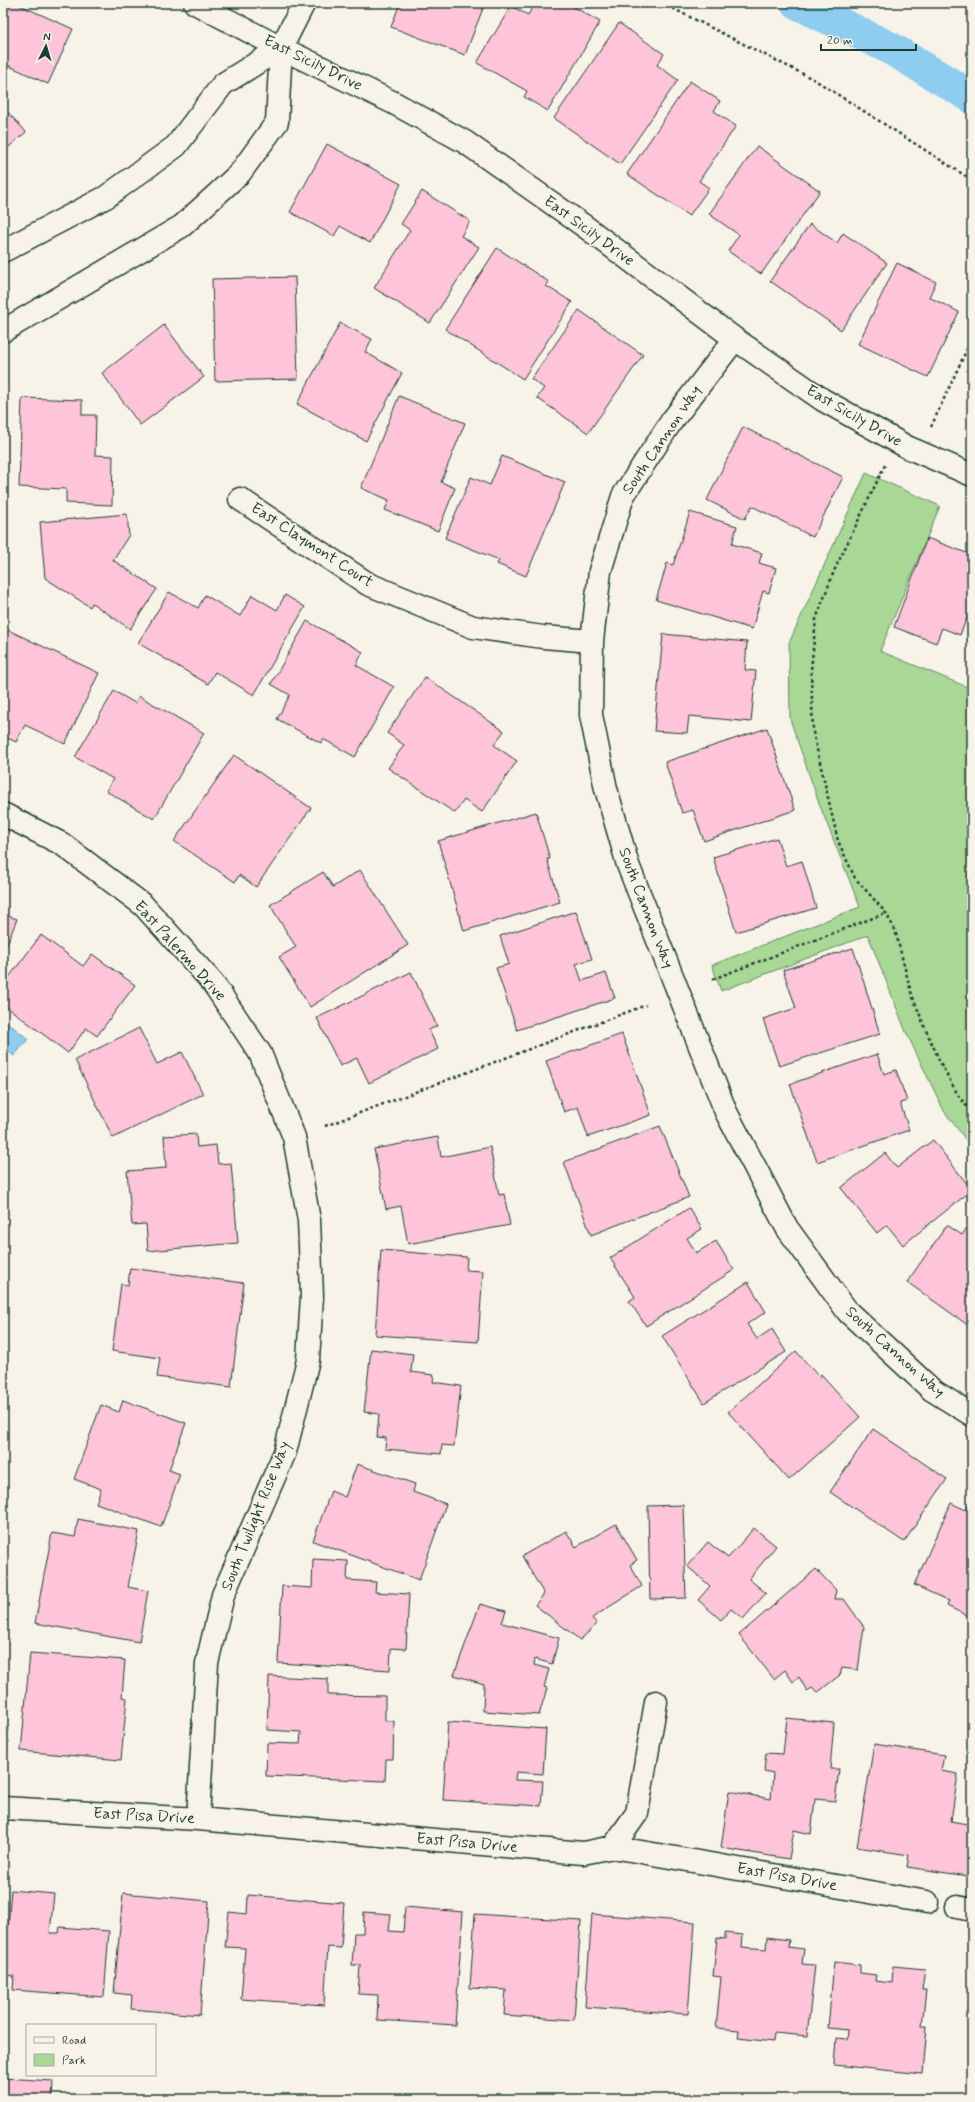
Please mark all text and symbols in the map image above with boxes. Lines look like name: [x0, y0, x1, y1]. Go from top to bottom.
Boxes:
north arrow: [26, 26, 66, 66]
scale bar: [821, 26, 916, 52]
text: N: [43, 30, 51, 44]
street label: East Sicily Drive: [260, 30, 366, 96]
text: 20 m: [827, 33, 853, 49]
street label: East Sicily Drive: [539, 191, 639, 271]
street label: East Sicily Drive: [802, 380, 906, 452]
street label: South Cannon Way: [618, 381, 706, 499]
street label: East Claymont Court: [247, 498, 378, 593]
street label: South Cannon Way: [613, 845, 679, 971]
street label: East Palermo Drive: [129, 896, 231, 1006]
street label: South Cannon Way: [841, 1302, 949, 1402]
street label: South Twilight Rise Way: [216, 1438, 296, 1594]
street label: East Pisa Drive: [93, 1803, 195, 1829]
street label: East Pisa Drive: [415, 1828, 519, 1858]
street label: East Pisa Drive: [735, 1858, 839, 1896]
legend: [26, 2024, 156, 2076]
text: Road: [62, 2033, 86, 2049]
text: Park: [62, 2053, 86, 2069]

